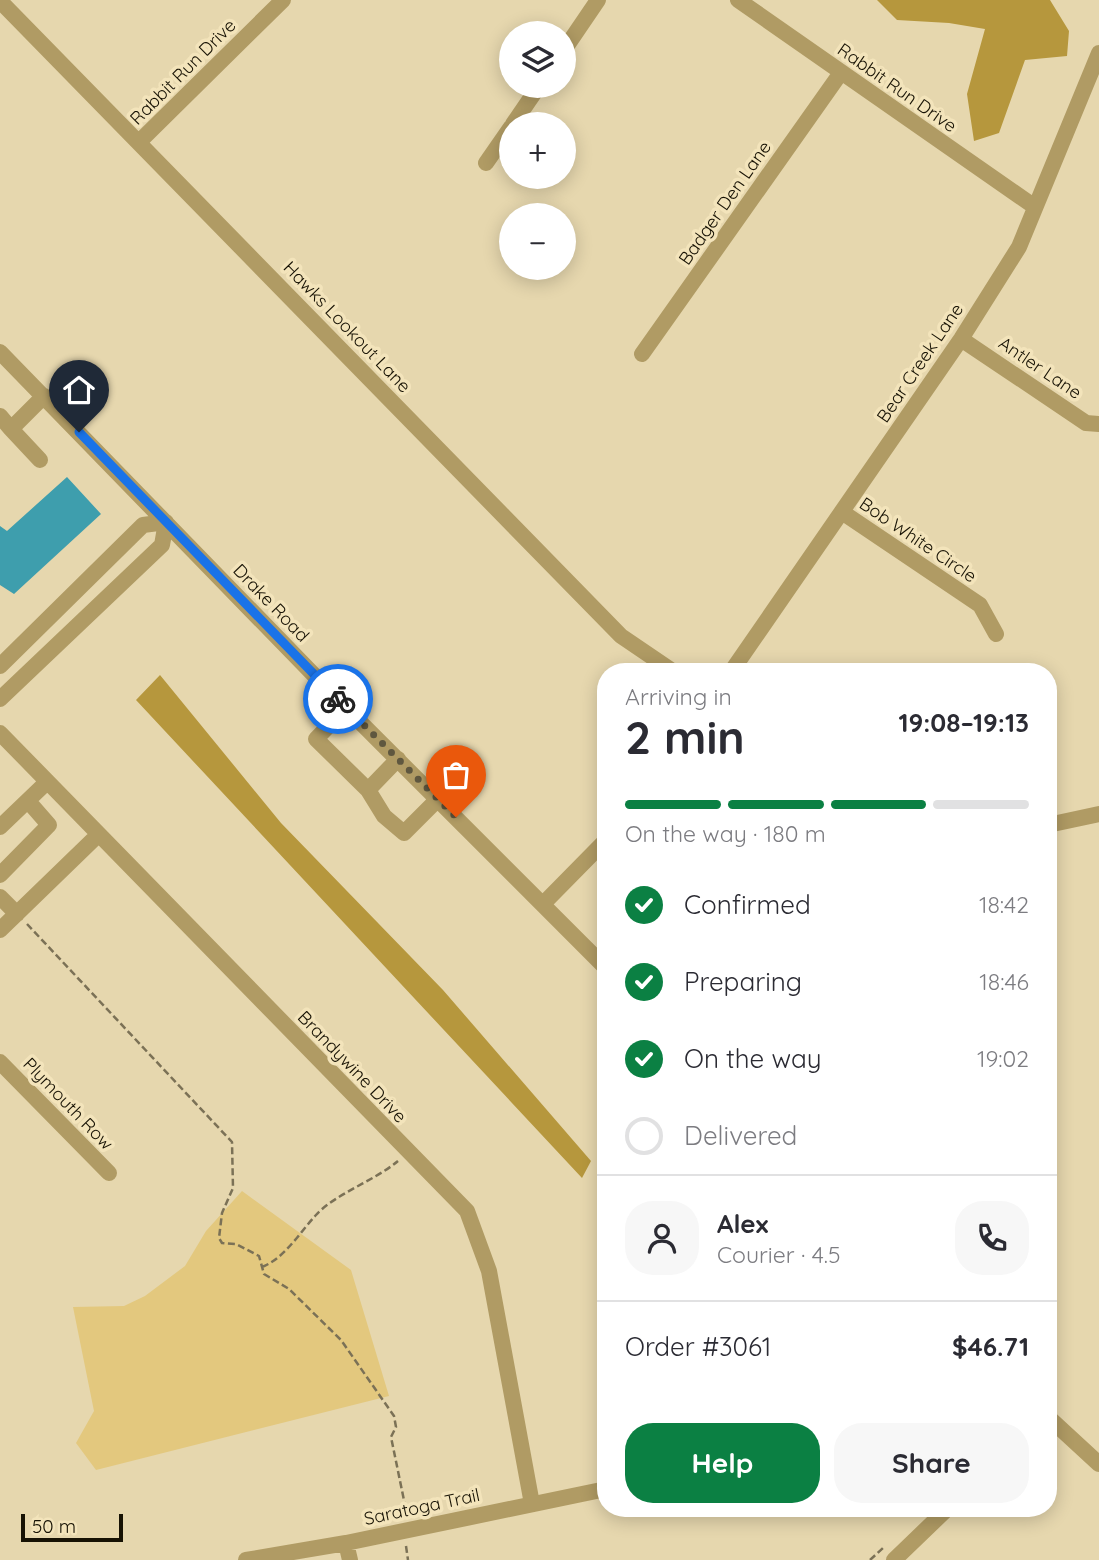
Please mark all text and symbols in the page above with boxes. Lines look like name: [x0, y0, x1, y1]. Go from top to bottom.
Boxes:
street label: Rabbit Run Drive: [125, 14, 240, 129]
map controls: [499, 21, 576, 280]
button: layers: [499, 21, 576, 98]
street label: Rabbit Run Drive: [833, 38, 961, 137]
button: +: [499, 112, 576, 189]
street label: Badger Den Lane: [673, 136, 776, 269]
button: −: [499, 203, 576, 280]
street label: Hawks Lookout Lane: [279, 256, 416, 397]
street label: Bear Creek Lane: [871, 299, 968, 427]
street label: Antler Lane: [994, 331, 1086, 404]
pin: [49, 360, 109, 432]
icon: home: [60, 371, 98, 409]
street label: Bob White Circle: [855, 492, 981, 587]
street label: Drake Road: [229, 559, 314, 646]
courier: [303, 664, 373, 734]
icon: bike: [319, 680, 357, 718]
text: Arriving in: [625, 682, 732, 711]
text: 19:08–19:13: [898, 706, 1029, 739]
text: 2 min: [625, 708, 745, 766]
pin: [426, 745, 486, 817]
icon: bag: [437, 756, 475, 794]
text: On the way · 180 m: [625, 819, 826, 848]
icon: check: [625, 886, 663, 924]
text: Confirmed: [684, 888, 811, 921]
text: 18:42: [979, 890, 1029, 919]
icon: check: [625, 963, 663, 1001]
text: Preparing: [684, 965, 802, 998]
text: 18:46: [979, 967, 1029, 996]
street label: Brandywine Drive: [293, 1006, 412, 1128]
icon: check: [625, 1040, 663, 1078]
text: On the way: [684, 1042, 822, 1075]
text: 19:02: [977, 1044, 1029, 1073]
street label: Plymouth Row: [18, 1053, 118, 1155]
text: Delivered: [684, 1119, 797, 1152]
button: person: [625, 1201, 699, 1275]
button: phone: [955, 1201, 1029, 1275]
text: Alex: [717, 1207, 768, 1240]
text: Courier · 4.5: [717, 1240, 841, 1269]
text: Order #3061: [625, 1330, 771, 1363]
text: $46.71: [952, 1330, 1029, 1363]
button: Help: [625, 1423, 820, 1503]
button: Share: [834, 1423, 1029, 1503]
street label: Saratoga Trail: [362, 1483, 482, 1530]
scale bar: [21, 1511, 122, 1543]
text: 50 m: [32, 1514, 76, 1538]

